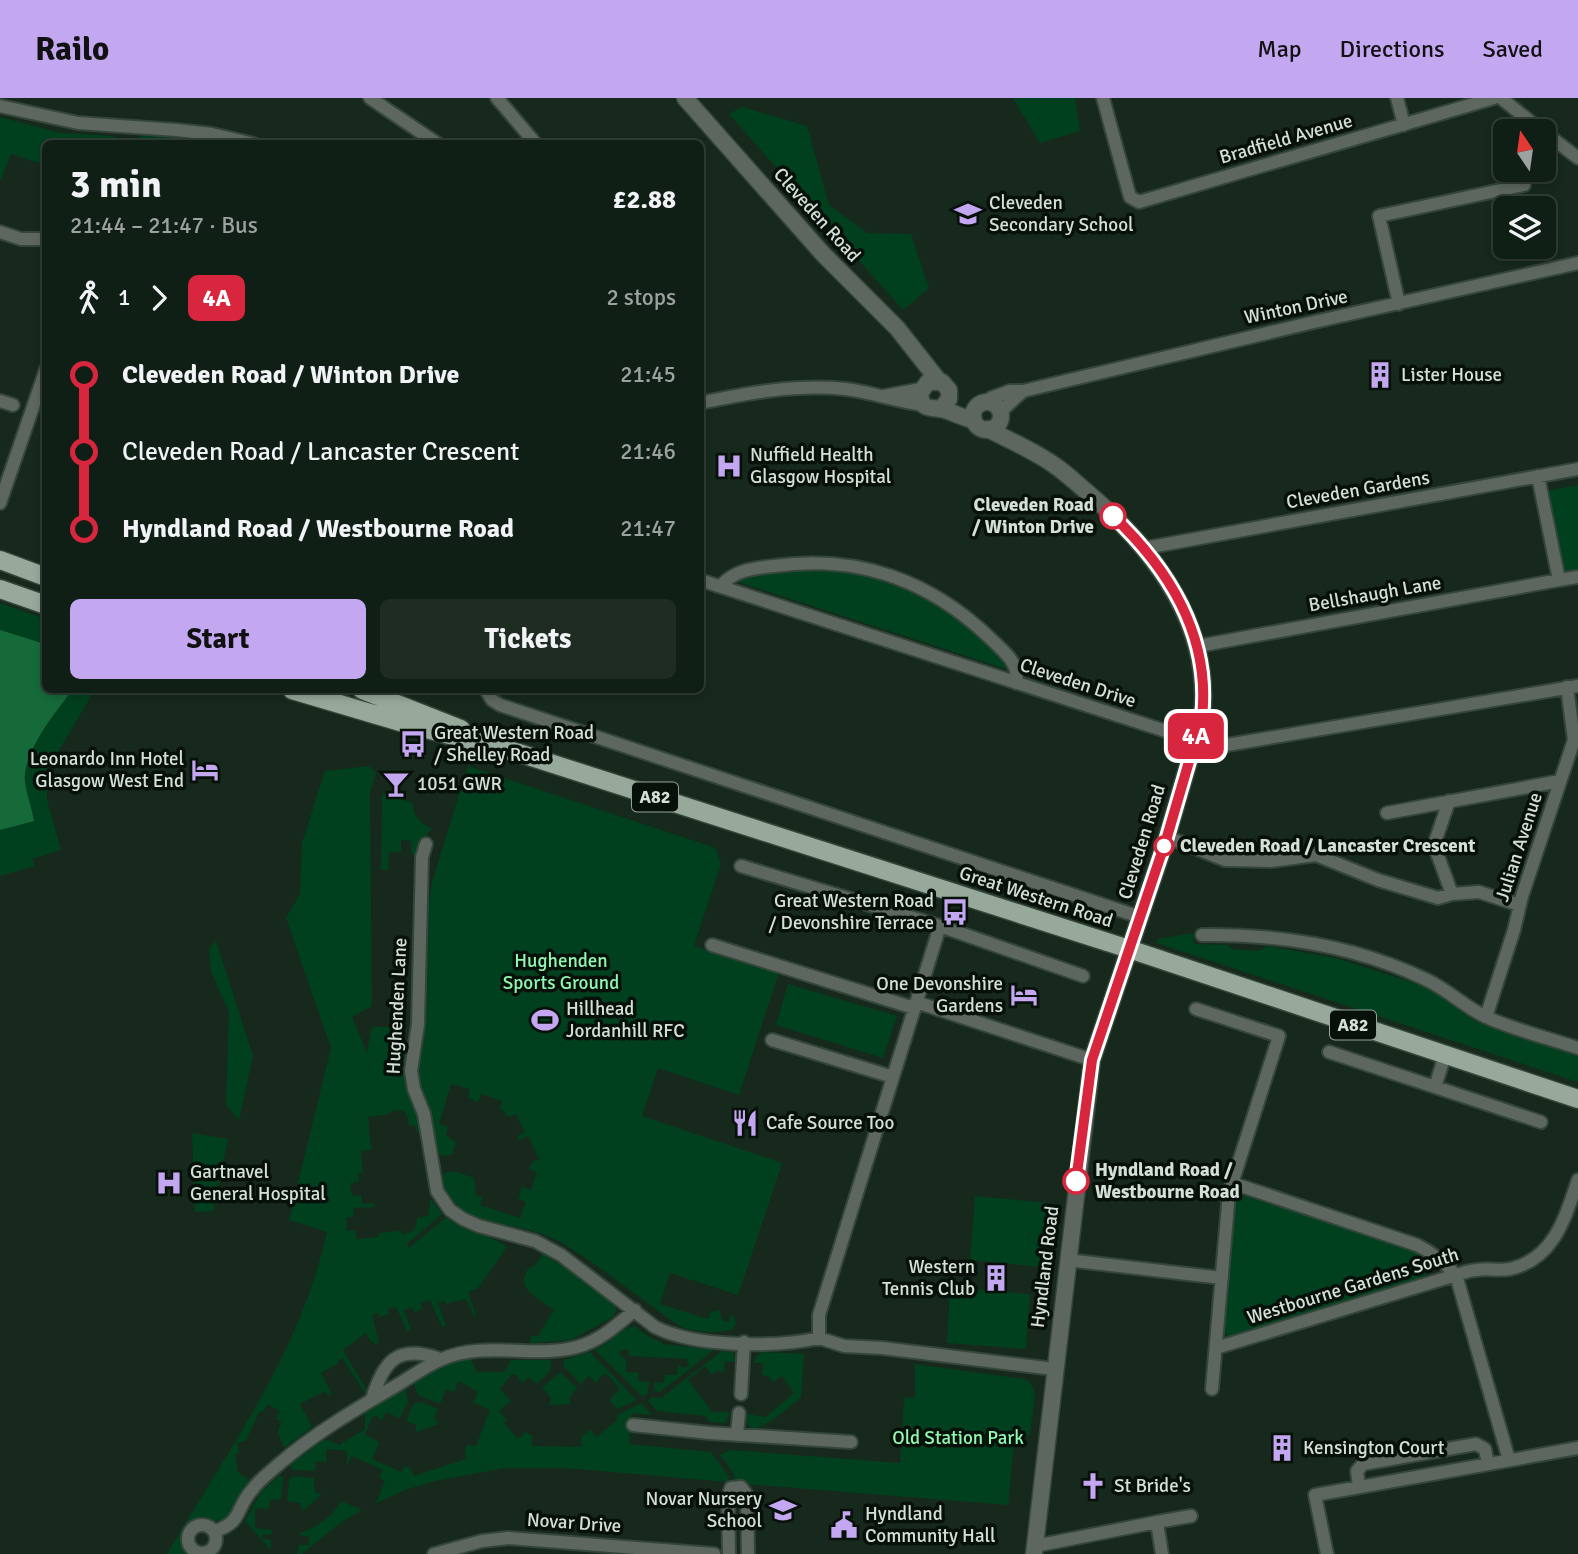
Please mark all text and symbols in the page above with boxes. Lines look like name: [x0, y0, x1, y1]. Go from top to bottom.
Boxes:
text: Railo: [35, 29, 109, 70]
text: Map: [1257, 34, 1302, 64]
text: Directions: [1340, 34, 1445, 64]
text: Saved: [1483, 34, 1543, 64]
street label: Bradfield Avenue: [1217, 109, 1355, 169]
north arrow: [1493, 119, 1556, 182]
map controls: [1493, 119, 1556, 259]
text: 3 min: [70, 161, 162, 208]
street label: Cleveden Road: [768, 163, 866, 267]
text: £2.88: [612, 184, 676, 216]
place label: Cleveden Secondary School: [989, 191, 1134, 237]
button: layers: [1493, 196, 1556, 259]
school or university icon: Cleveden Secondary School: [953, 199, 983, 229]
text: 21:44 – 21:47 · Bus: [70, 211, 258, 240]
icon: walk: [70, 279, 108, 317]
icon: forward: [140, 279, 178, 317]
text: 1: [118, 283, 130, 312]
text: 4A: [202, 283, 231, 313]
text: 2 stops: [606, 283, 676, 312]
street label: Winton Drive: [1242, 284, 1350, 330]
text: Cleveden Road / Winton Drive: [122, 359, 459, 391]
text: 21:45: [620, 360, 676, 389]
building icon: Lister House: [1365, 360, 1395, 390]
place label: Lister House: [1401, 363, 1502, 387]
text: Cleveden Road / Lancaster Crescent: [122, 436, 519, 468]
text: 21:46: [620, 437, 676, 466]
place label: Nuffield Health Glasgow Hospital: [750, 443, 891, 489]
hospital icon: Nuffield Health Glasgow Hospital: [714, 451, 744, 481]
street label: Cleveden Gardens: [1284, 466, 1432, 514]
place label: Cleveden Road / Winton Drive: [972, 493, 1094, 539]
marker: Cleveden Road / Winton Drive: [1100, 503, 1126, 529]
text: Hyndland Road / Westbourne Road: [122, 513, 514, 545]
text: 21:47: [620, 514, 676, 543]
street label: Bellshaugh Lane: [1307, 571, 1443, 617]
button: Start: [70, 599, 366, 679]
button: Tickets: [380, 599, 676, 679]
street label: Cleveden Drive: [1017, 653, 1139, 713]
line badge: 4A: [1164, 713, 1228, 759]
place label: Great Western Road / Shelley Road: [434, 721, 594, 767]
text: 4A: [1182, 721, 1210, 751]
bus stop icon: Great Western Road / Shelley Road: [398, 729, 428, 759]
place label: Leonardo Inn Hotel Glasgow West End: [30, 747, 184, 793]
hotel icon: Leonardo Inn Hotel Glasgow West End: [190, 755, 220, 785]
bar icon: 1051 GWR: [381, 769, 411, 799]
place label: 1051 GWR: [417, 772, 502, 796]
road number: A82: [632, 782, 678, 812]
street label: Cleveden Road: [1113, 782, 1171, 902]
street label: Julian Avenue: [1490, 789, 1548, 905]
place label: Cleveden Road / Lancaster Crescent: [1180, 834, 1475, 858]
marker: Cleveden Road / Lancaster Crescent: [1154, 836, 1174, 856]
street label: Great Western Road: [956, 861, 1116, 933]
place label: Great Western Road / Devonshire Terrace: [768, 889, 934, 935]
bus stop icon: Great Western Road / Devonshire Terrace: [940, 897, 970, 927]
street label: Hughenden Lane: [381, 937, 413, 1075]
park label: Hughenden Sports Ground: [503, 949, 619, 995]
place label: One Devonshire Gardens: [876, 972, 1003, 1018]
hotel icon: One Devonshire Gardens: [1009, 980, 1039, 1010]
place label: Hillhead Jordanhill RFC: [566, 997, 685, 1043]
sports icon: Hillhead Jordanhill RFC: [530, 1005, 560, 1035]
road number: A82: [1330, 1010, 1376, 1040]
restaurant icon: Cafe Source Too: [730, 1108, 760, 1138]
place label: Cafe Source Too: [766, 1111, 894, 1135]
place label: Hyndland Road / Westbourne Road: [1095, 1158, 1240, 1204]
place label: Gartnavel General Hospital: [190, 1160, 326, 1206]
hospital icon: Gartnavel General Hospital: [154, 1168, 184, 1198]
marker: Hyndland Road / Westbourne Road: [1063, 1168, 1089, 1194]
street label: Hyndland Road: [1026, 1205, 1064, 1329]
street label: Westbourne Gardens South: [1244, 1242, 1462, 1330]
place label: Western Tennis Club: [882, 1255, 975, 1301]
building icon: Western Tennis Club: [981, 1263, 1011, 1293]
park label: Old Station Park: [892, 1426, 1024, 1450]
building icon: Kensington Court: [1267, 1433, 1297, 1463]
place label: Kensington Court: [1303, 1436, 1445, 1460]
church icon: St Bride's: [1078, 1471, 1108, 1501]
place label: St Bride's: [1114, 1474, 1191, 1498]
place label: Novar Nursery School: [645, 1487, 762, 1533]
school or university icon: Novar Nursery School: [768, 1495, 798, 1525]
place label: Hyndland Community Hall: [865, 1502, 996, 1548]
street label: Novar Drive: [526, 1508, 622, 1538]
public building icon: Hyndland Community Hall: [829, 1510, 859, 1540]

